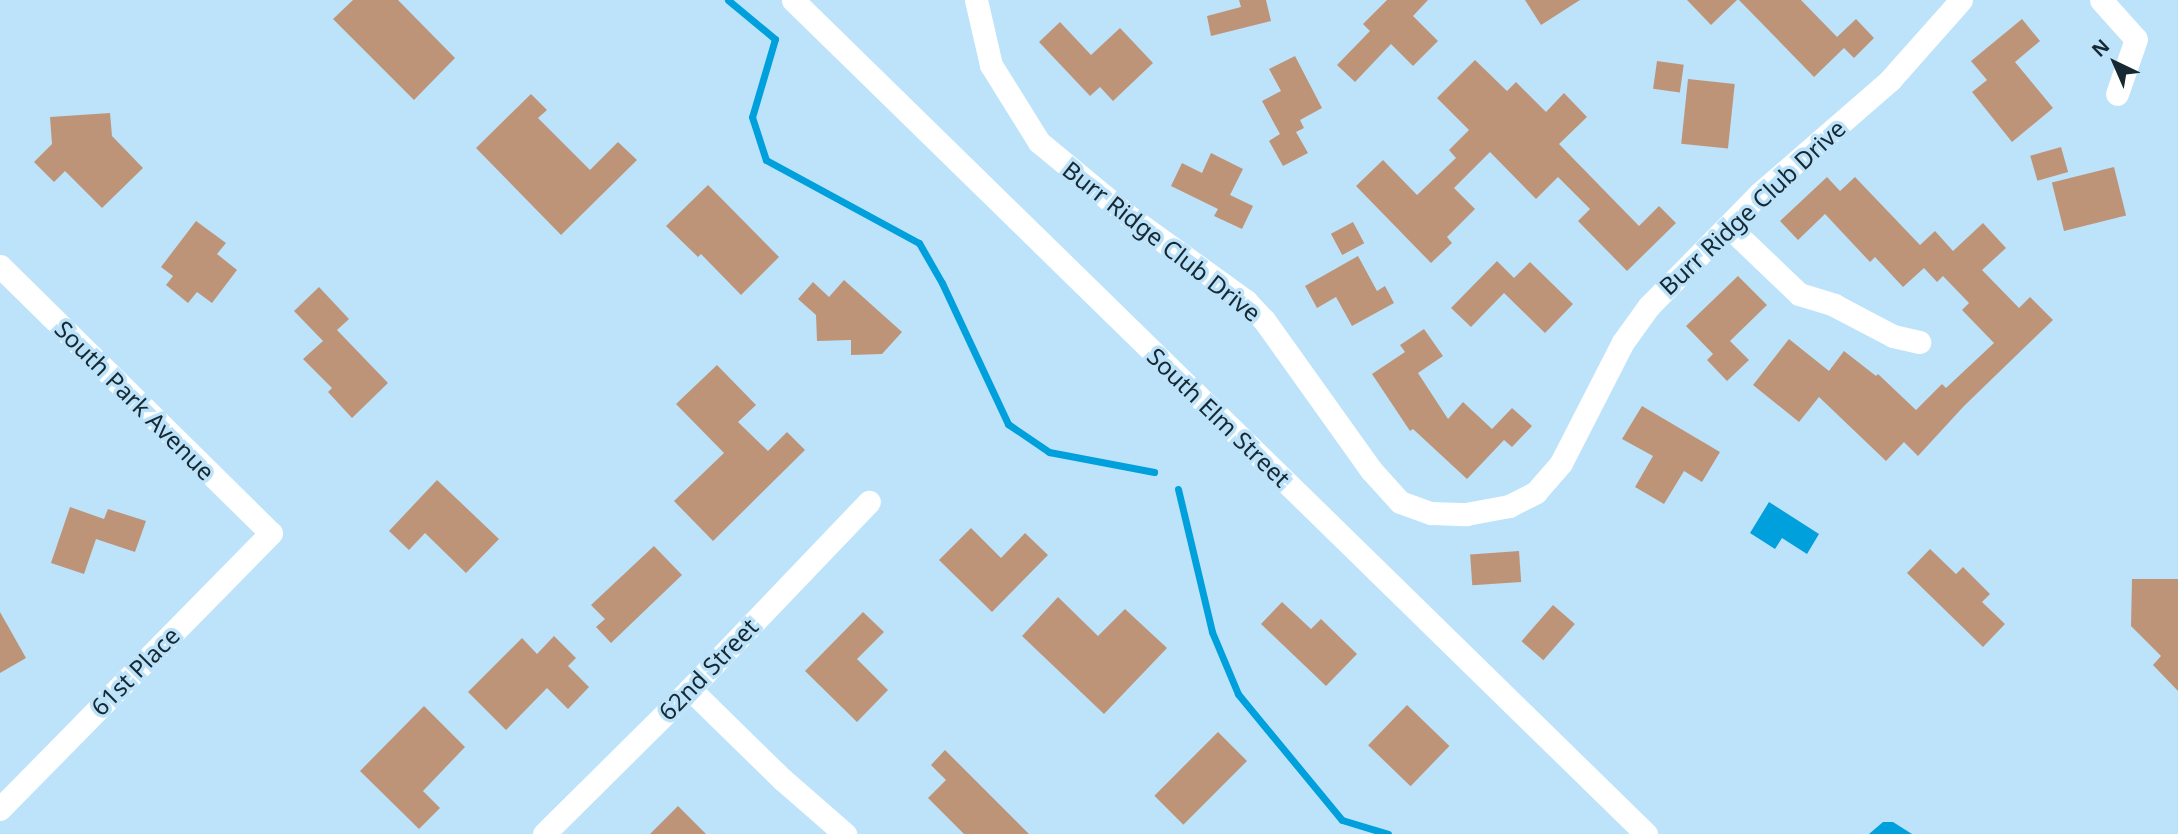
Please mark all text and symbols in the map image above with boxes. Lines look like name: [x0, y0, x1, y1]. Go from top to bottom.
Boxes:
north arrow: [2080, 28, 2150, 98]
text: N: [2086, 33, 2115, 63]
street label: Burr Ridge Club Drive: [1653, 113, 1851, 301]
street label: Burr Ridge Club Drive: [1057, 155, 1267, 327]
street label: South Park Avenue: [49, 314, 221, 486]
street label: South Elm Street: [1142, 342, 1296, 492]
street label: 62nd Street: [652, 612, 764, 726]
street label: 61st Place: [85, 621, 185, 721]

